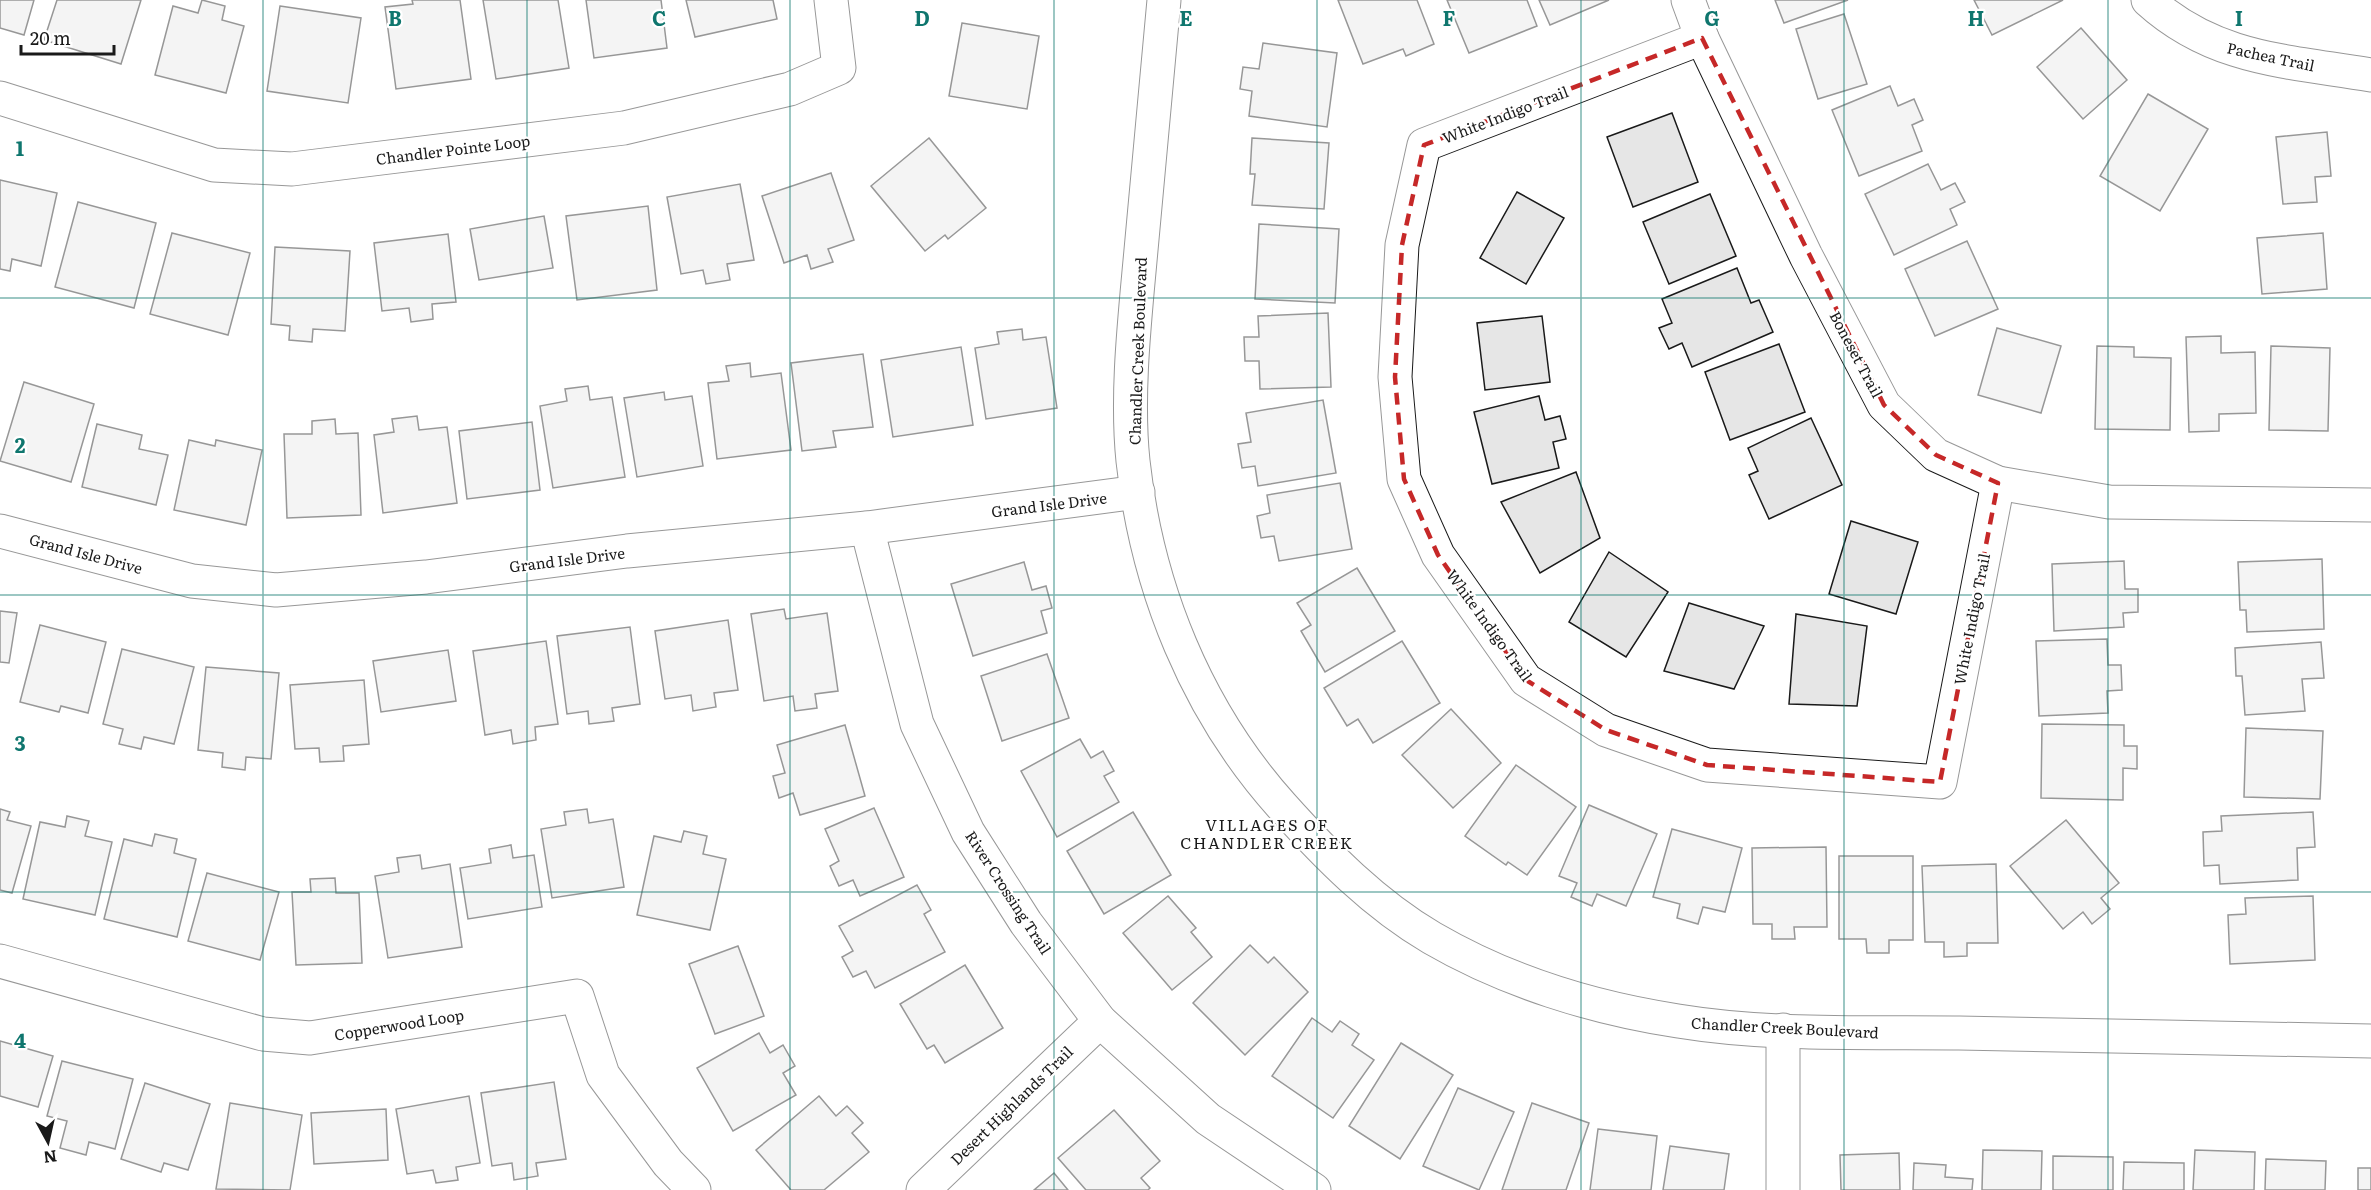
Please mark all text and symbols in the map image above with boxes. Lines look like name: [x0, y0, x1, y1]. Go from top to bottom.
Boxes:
text: B: [388, 2, 402, 32]
text: C: [652, 2, 666, 32]
text: D: [914, 2, 930, 32]
text: E: [1179, 2, 1193, 32]
text: F: [1443, 2, 1456, 32]
text: G: [1704, 2, 1720, 32]
text: H: [1968, 2, 1984, 32]
text: I: [2235, 2, 2243, 32]
scale bar: [21, 18, 114, 56]
text: 20 m: [30, 24, 71, 51]
street label: Pachea Trail: [2225, 35, 2317, 77]
street label: White Indigo Trail: [1439, 79, 1571, 149]
street label: Chandler Pointe Loop: [375, 128, 531, 170]
text: 1: [16, 132, 24, 162]
street label: Chandler Creek Boulevard: [1122, 257, 1152, 445]
street label: Boneset Trail: [1824, 307, 1890, 401]
text: 2: [15, 429, 26, 459]
street label: Grand Isle Drive: [990, 485, 1108, 523]
street label: Grand Isle Drive: [27, 527, 145, 579]
street label: Grand Isle Drive: [508, 540, 626, 578]
street label: White Indigo Trail: [1947, 551, 1995, 687]
street label: White Indigo Trail: [1441, 564, 1539, 686]
text: 3: [14, 727, 26, 757]
district label: VILLAGES OF CHANDLER CREEK: [1180, 812, 1354, 854]
street label: River Crossing Trail: [960, 826, 1058, 958]
street label: Copperwood Loop: [333, 1002, 465, 1046]
street label: Chandler Creek Boulevard: [1691, 1011, 1879, 1043]
text: 4: [14, 1024, 26, 1054]
street label: Desert Highlands Trail: [944, 1040, 1078, 1170]
north arrow: [18, 1112, 78, 1172]
text: N: [42, 1145, 59, 1171]

